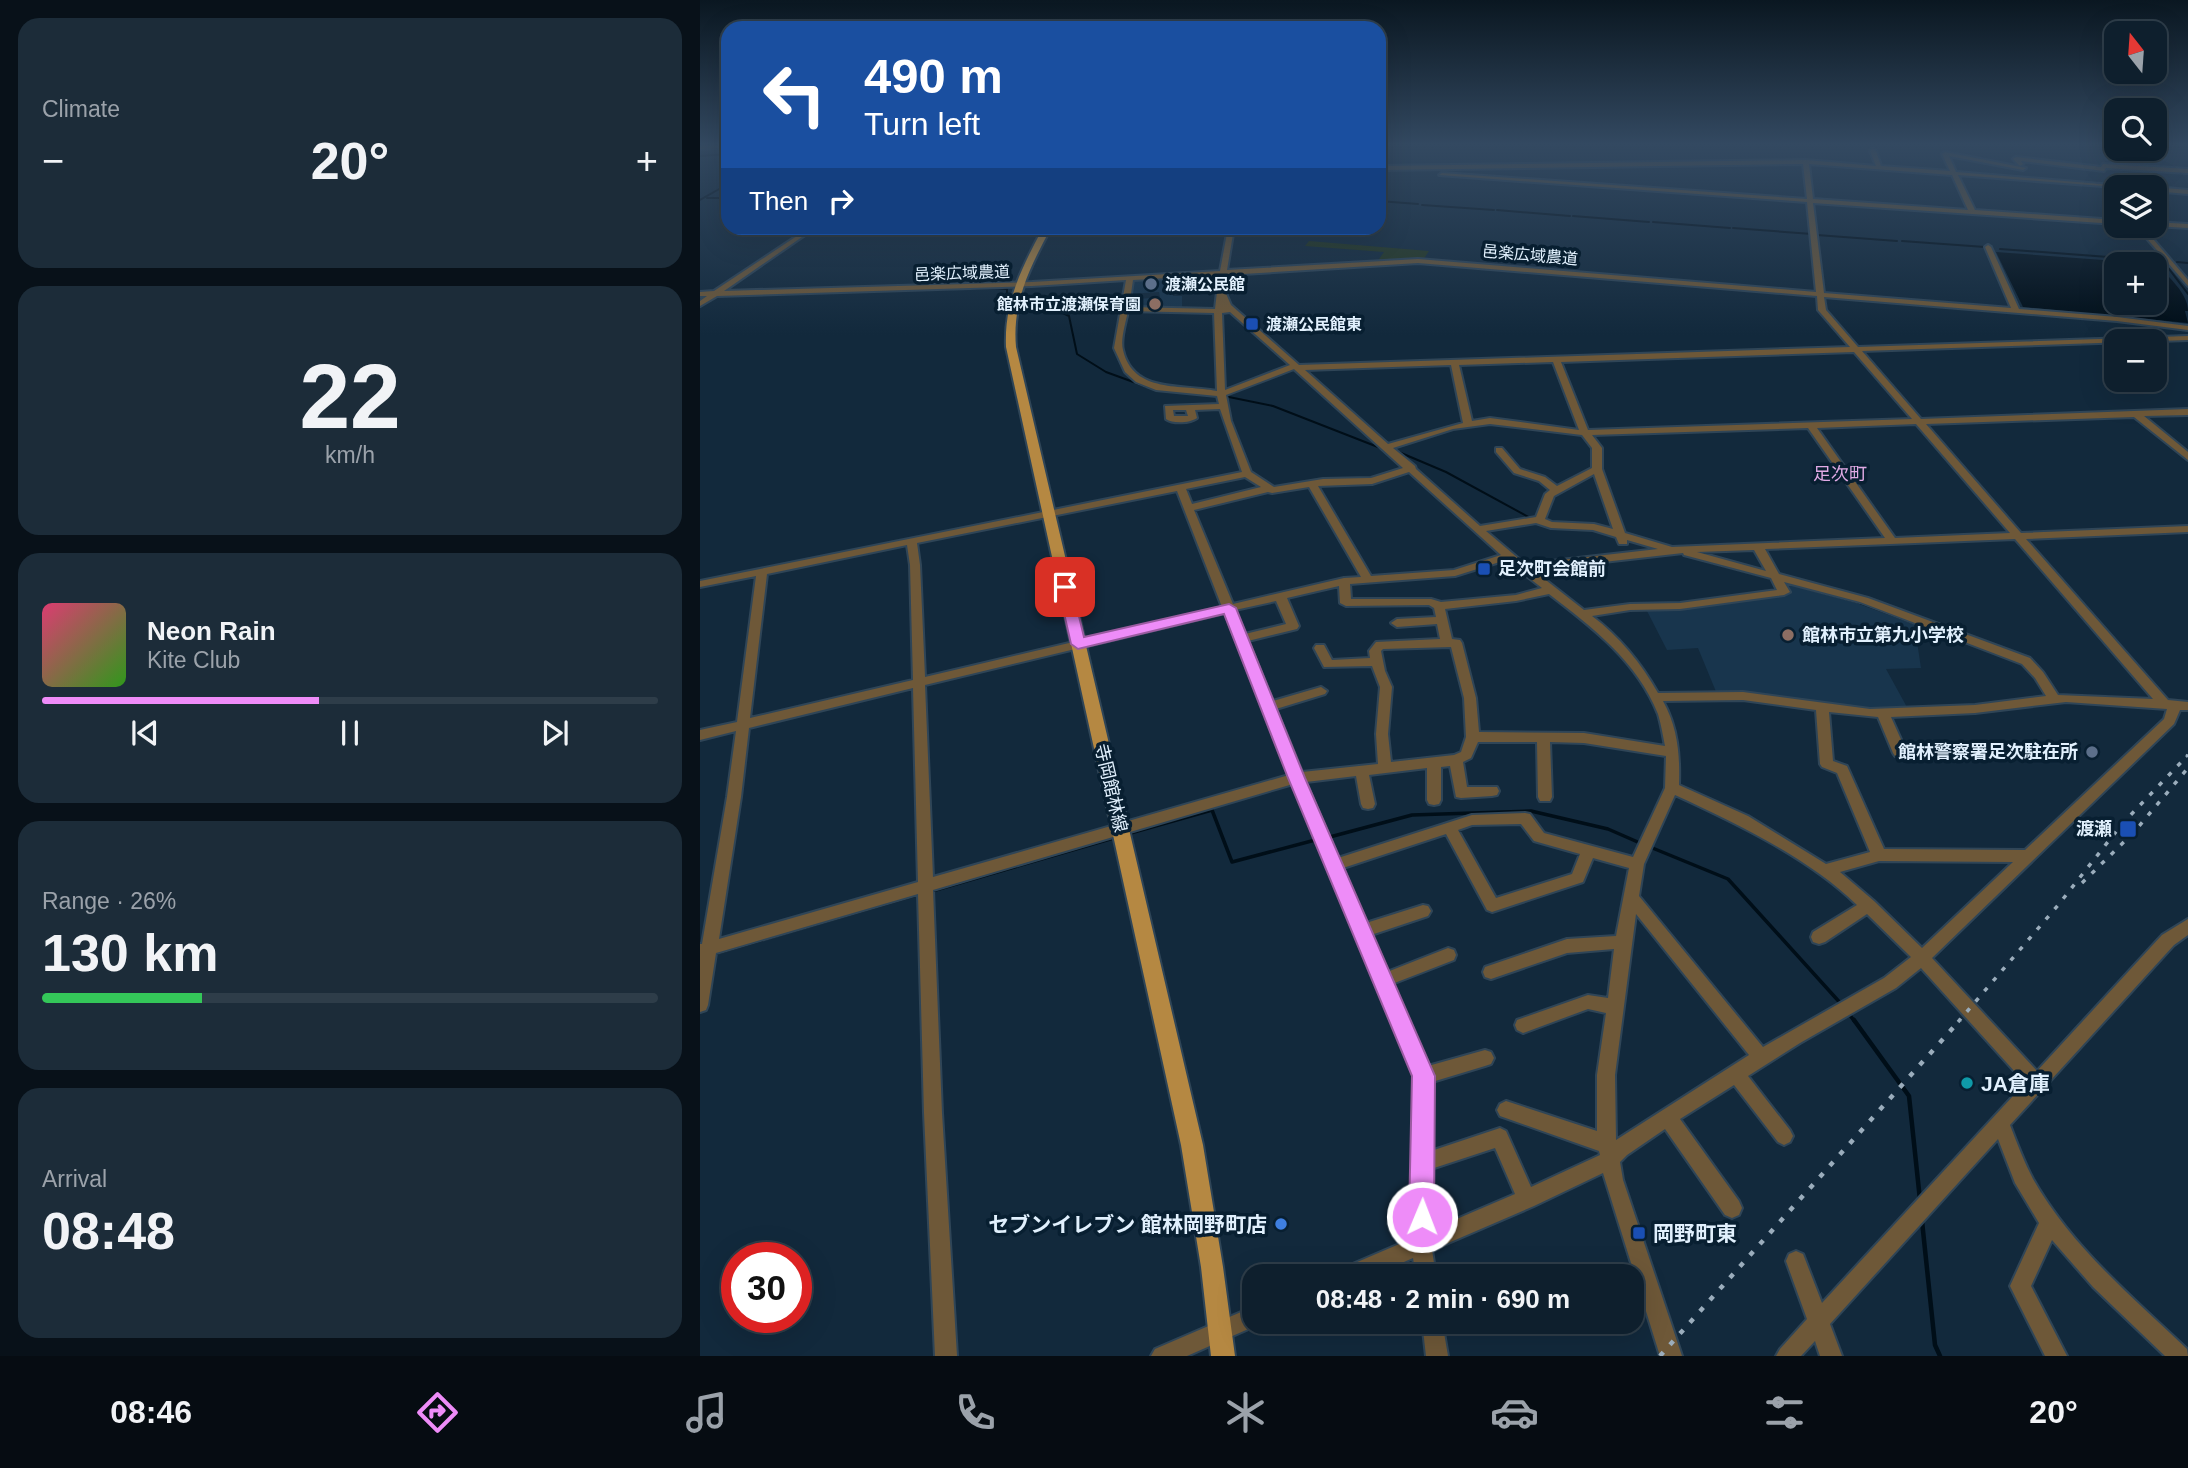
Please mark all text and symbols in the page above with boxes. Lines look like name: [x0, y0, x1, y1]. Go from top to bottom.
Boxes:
north arrow: [2104, 21, 2166, 84]
map controls: [2104, 21, 2167, 392]
icon: left: [749, 49, 840, 140]
text: 490 m: [864, 49, 1003, 103]
text: Climate: [42, 96, 120, 122]
button: search: [2104, 98, 2167, 161]
text: Turn left: [864, 106, 980, 142]
text: 20°: [311, 132, 389, 190]
text: −: [42, 140, 64, 182]
text: +: [636, 140, 658, 182]
button: layers: [2104, 175, 2167, 238]
icon: right: [822, 182, 860, 220]
text: Then: [749, 186, 808, 216]
street label: 邑楽広域農道: [1481, 242, 1579, 268]
button: +: [2104, 252, 2167, 315]
street label: 邑楽広域農道: [914, 263, 1010, 283]
marker: 渡瀬公民館: [1143, 276, 1159, 292]
place label: 渡瀬公民館: [1165, 276, 1245, 293]
place label: 館林市立渡瀬保育園: [997, 296, 1141, 313]
marker: 館林市立渡瀬保育園: [1147, 296, 1163, 312]
marker: 渡瀬公民館東: [1244, 316, 1260, 332]
place label: 渡瀬公民館東: [1266, 316, 1362, 333]
button: −: [2104, 329, 2167, 392]
text: 22: [299, 346, 401, 447]
text: km/h: [325, 442, 375, 468]
district label: 足次町: [1813, 464, 1867, 484]
pin: [1035, 557, 1095, 617]
place label: 足次町会館前: [1498, 559, 1606, 579]
marker: 足次町会館前: [1476, 561, 1492, 577]
icon: arrive: [1046, 568, 1084, 606]
text: Neon Rain: [147, 616, 276, 646]
place label: 館林市立第九小学校: [1802, 625, 1964, 645]
marker: 館林市立第九小学校: [1780, 627, 1796, 643]
text: Kite Club: [147, 647, 240, 673]
icon: previous: [126, 714, 164, 752]
icon: pause: [331, 714, 369, 752]
icon: next: [536, 714, 574, 752]
street label: 寺岡館林線: [1091, 742, 1131, 834]
place label: 館林警察署足次駐在所: [1898, 742, 2078, 762]
marker: 館林警察署足次駐在所: [2084, 744, 2100, 760]
place label: 渡瀬: [2076, 819, 2112, 839]
marker: 渡瀬: [2118, 819, 2138, 839]
text: Range · 26%: [42, 888, 176, 914]
text: 130 km: [42, 924, 218, 982]
place label: JA倉庫: [1981, 1072, 2050, 1095]
marker: JA倉庫: [1959, 1075, 1975, 1091]
text: Arrival: [42, 1166, 107, 1192]
position arrow: [1385, 1180, 1459, 1254]
text: 08:48: [42, 1202, 175, 1260]
place label: セブンイレブン 館林岡野町店: [988, 1213, 1267, 1236]
marker: セブンイレブン 館林岡野町店: [1273, 1216, 1289, 1232]
place label: 岡野町東: [1653, 1222, 1737, 1245]
marker: 岡野町東: [1631, 1225, 1647, 1241]
speed limit sign: 30: [721, 1242, 812, 1333]
text: 08:48 · 2 min · 690 m: [1316, 1284, 1570, 1314]
icon: directions: [413, 1388, 462, 1437]
icon: music: [682, 1388, 731, 1437]
icon: phone: [951, 1388, 1000, 1437]
icon: climate: [1221, 1388, 1270, 1437]
icon: car: [1490, 1388, 1539, 1437]
icon: filters: [1760, 1388, 1809, 1437]
text: 08:46: [110, 1394, 192, 1430]
text: 20°: [2029, 1394, 2078, 1430]

